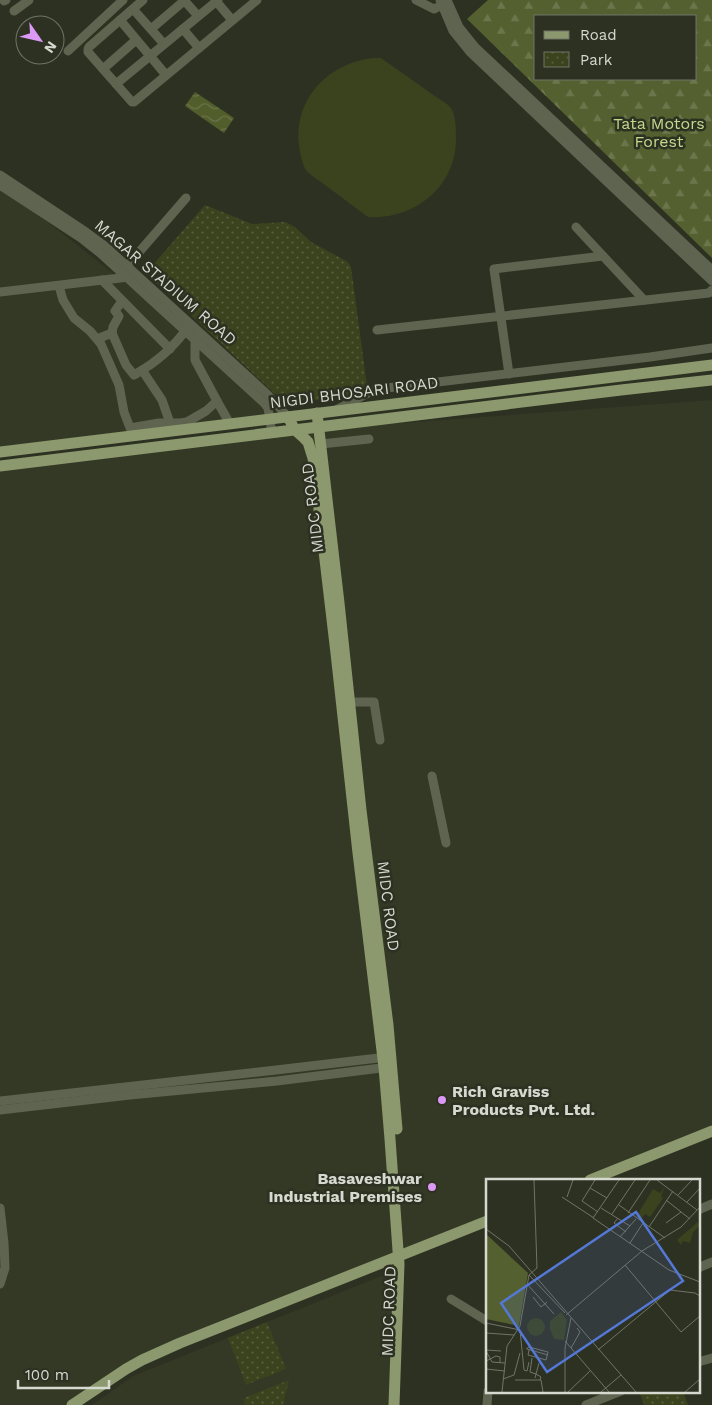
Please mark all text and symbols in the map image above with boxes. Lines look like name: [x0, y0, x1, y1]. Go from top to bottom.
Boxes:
north arrow: [15, 15, 65, 65]
legend: [534, 15, 697, 80]
text: Road: [580, 26, 617, 44]
text: N: [41, 38, 60, 56]
text: Park: [580, 51, 613, 69]
park label: Tata Motors Forest: [613, 114, 705, 151]
street label: MAGAR STADIUM ROAD: [91, 216, 240, 349]
street label: NIGDI BHOSARI ROAD: [269, 373, 439, 412]
street label: MIDC ROAD: [298, 462, 327, 554]
street label: MIDC ROAD: [374, 860, 403, 952]
place label: Rich Graviss Products Pvt. Ltd.: [452, 1082, 595, 1119]
marker: Rich Graviss Products Pvt. Ltd.: [436, 1094, 448, 1106]
place label: Basaveshwar Industrial Premises: [268, 1169, 422, 1206]
inset map: [486, 1179, 700, 1392]
marker: Basaveshwar Industrial Premises: [426, 1181, 438, 1193]
street label: MIDC ROAD: [377, 1265, 400, 1357]
scale bar: [18, 1358, 109, 1390]
text: 100 m: [25, 1366, 69, 1384]

